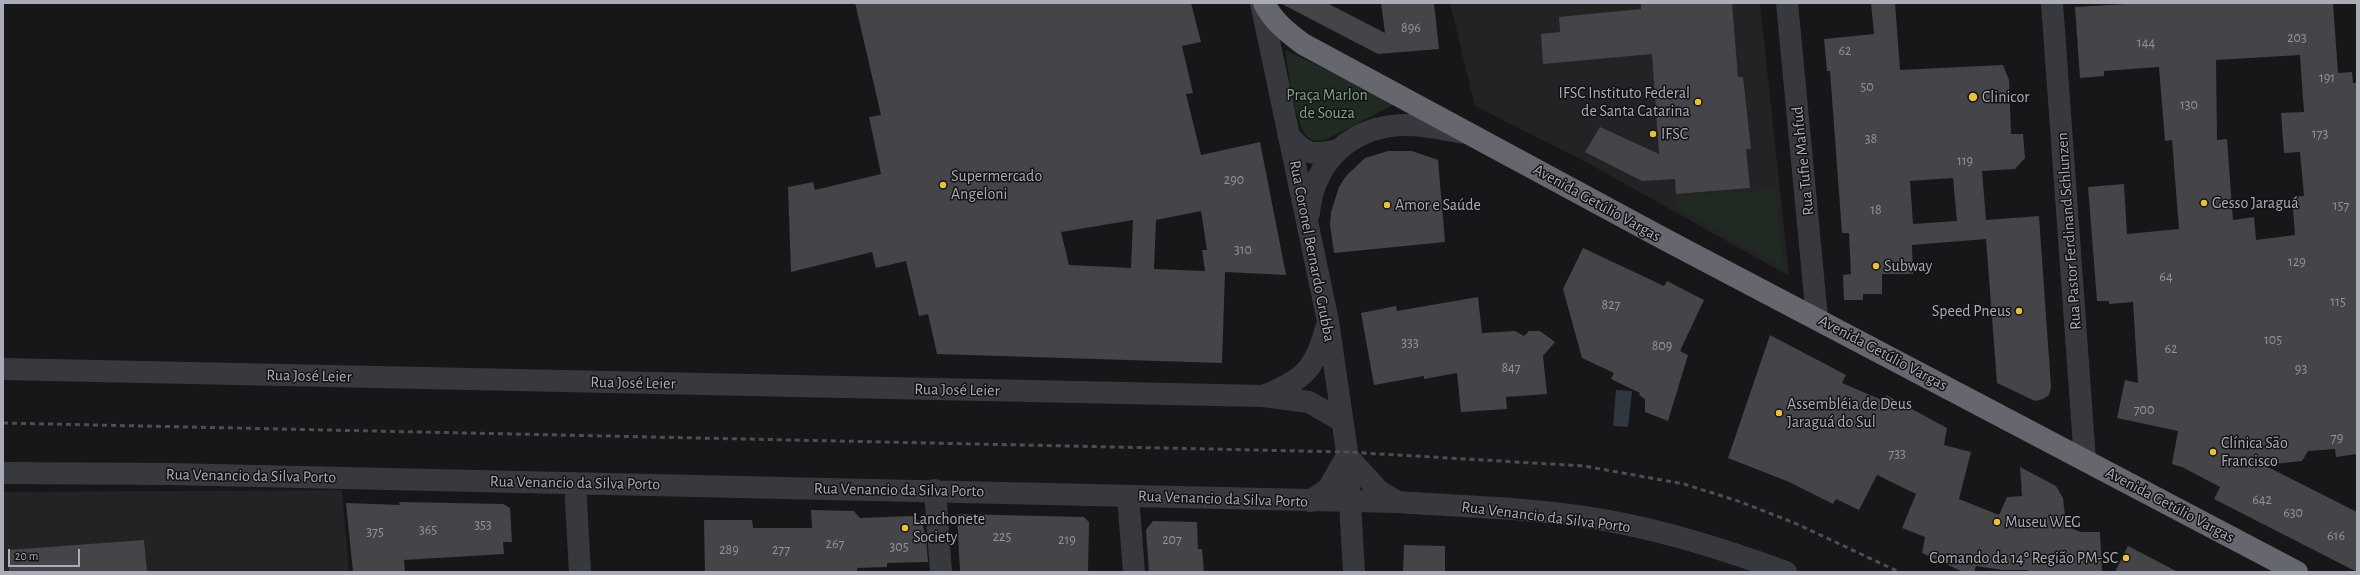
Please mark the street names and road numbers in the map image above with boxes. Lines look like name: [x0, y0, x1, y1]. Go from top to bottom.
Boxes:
street label: Rua Tufie Mahfud: [1788, 105, 1818, 217]
street label: Rua Pastor Ferdinand Schlunzen: [2053, 132, 2085, 330]
street label: Rua Coronel Bernardo Grubba: [1285, 159, 1339, 343]
street label: Avenida Getúlio Vargas: [1530, 160, 1664, 246]
street label: Avenida Getúlio Vargas: [1815, 311, 1951, 395]
street label: Rua José Leier: [266, 366, 352, 386]
street label: Rua José Leier: [590, 373, 676, 393]
street label: Rua José Leier: [914, 380, 1000, 400]
street label: Avenida Getúlio Vargas: [2102, 463, 2238, 547]
street label: Rua Venancio da Silva Porto: [166, 465, 336, 487]
street label: Rua Venancio da Silva Porto: [490, 472, 660, 494]
street label: Rua Venancio da Silva Porto: [814, 479, 984, 501]
street label: Rua Venancio da Silva Porto: [1138, 486, 1308, 512]
street label: Rua Venancio da Silva Porto: [1460, 497, 1632, 537]

